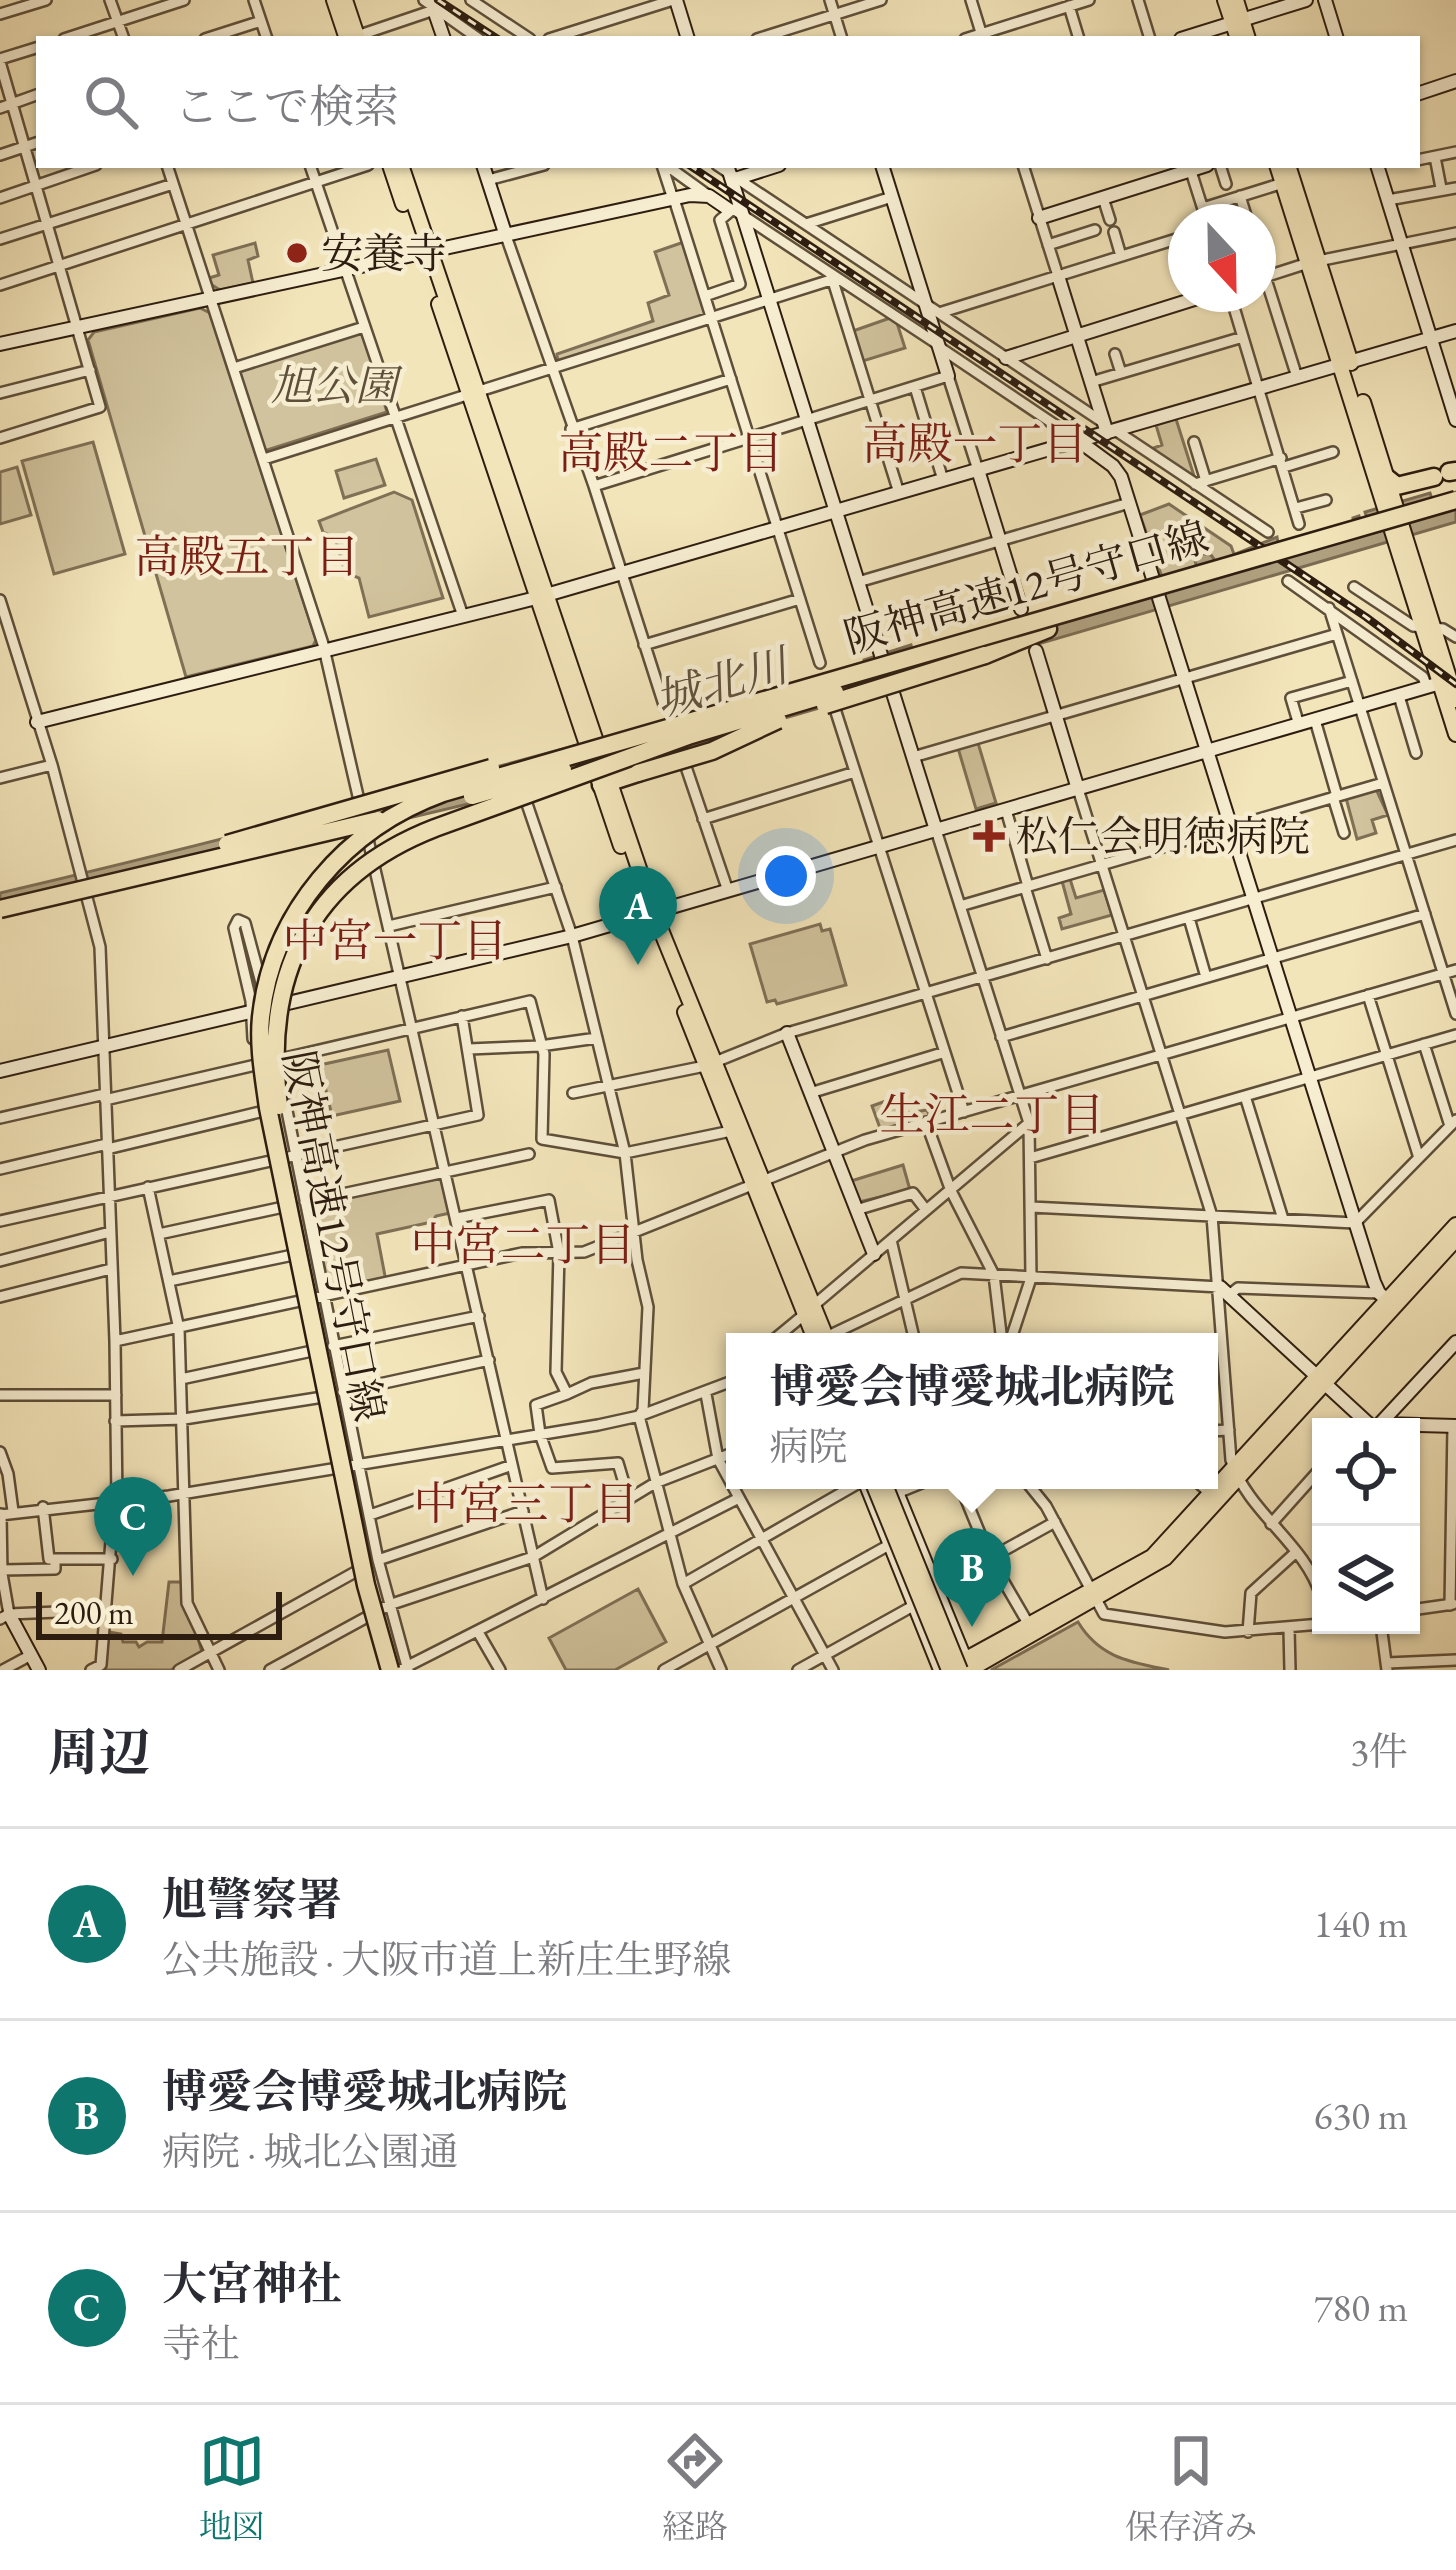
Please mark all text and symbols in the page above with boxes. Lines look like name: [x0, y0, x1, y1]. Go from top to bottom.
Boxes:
search box: [36, 36, 1420, 168]
icon: search: [78, 69, 144, 135]
text: ここで検索: [174, 77, 399, 135]
north arrow: [1168, 204, 1276, 312]
place label: 安養寺: [321, 226, 447, 281]
marker: 安養寺: [284, 240, 310, 266]
park label: 旭公園: [271, 358, 403, 413]
district label: 高殿一丁目: [862, 414, 1088, 472]
district label: 高殿二丁目: [558, 423, 784, 481]
street label: 阪神高速12号守口線: [838, 509, 1214, 665]
district label: 高殿五丁目: [134, 527, 360, 585]
water label: 城北川: [648, 634, 799, 728]
place label: 松仁会明徳病院: [1016, 809, 1310, 864]
marker: 松仁会明徳病院: [973, 820, 1005, 852]
your location: [756, 846, 816, 906]
pin: A: [599, 866, 677, 965]
district label: 中宮一丁目: [282, 911, 508, 969]
street label: 阪神高速12号守口線: [271, 1046, 397, 1426]
district label: 生江二丁目: [879, 1085, 1105, 1143]
district label: 中宮二丁目: [410, 1215, 636, 1273]
popup: [726, 1333, 1218, 1489]
text: 博愛会博愛城北病院: [769, 1357, 1175, 1415]
map controls: [1312, 1418, 1420, 1634]
button: locate: [1312, 1418, 1420, 1526]
text: 病院: [769, 1421, 848, 1472]
district label: 中宮三丁目: [413, 1474, 639, 1532]
pin: C: [94, 1477, 172, 1576]
button: layers: [1312, 1526, 1420, 1634]
pin: B: [933, 1528, 1011, 1627]
scale bar: [36, 1586, 282, 1639]
text: 200 m: [54, 1591, 134, 1634]
text: 周辺: [48, 1719, 150, 1785]
text: 3件: [1350, 1726, 1408, 1777]
text: 旭警察署: [162, 1870, 342, 1928]
text: A: [73, 1898, 101, 1949]
text: 140 m: [1314, 1898, 1408, 1949]
text: 公共施設 · 大阪市道上新庄生野線: [162, 1934, 731, 1985]
text: 博愛会博愛城北病院: [162, 2062, 567, 2120]
text: B: [75, 2090, 99, 2141]
text: 630 m: [1314, 2090, 1408, 2141]
text: 病院 · 城北公園通: [162, 2126, 458, 2177]
text: 大宮神社: [162, 2254, 342, 2312]
text: C: [73, 2282, 101, 2333]
text: 780 m: [1314, 2282, 1408, 2333]
text: 寺社: [162, 2318, 240, 2369]
tab: 地図: [199, 2428, 265, 2548]
tab: 経路: [662, 2428, 728, 2548]
tab: 保存済み: [1125, 2428, 1257, 2548]

